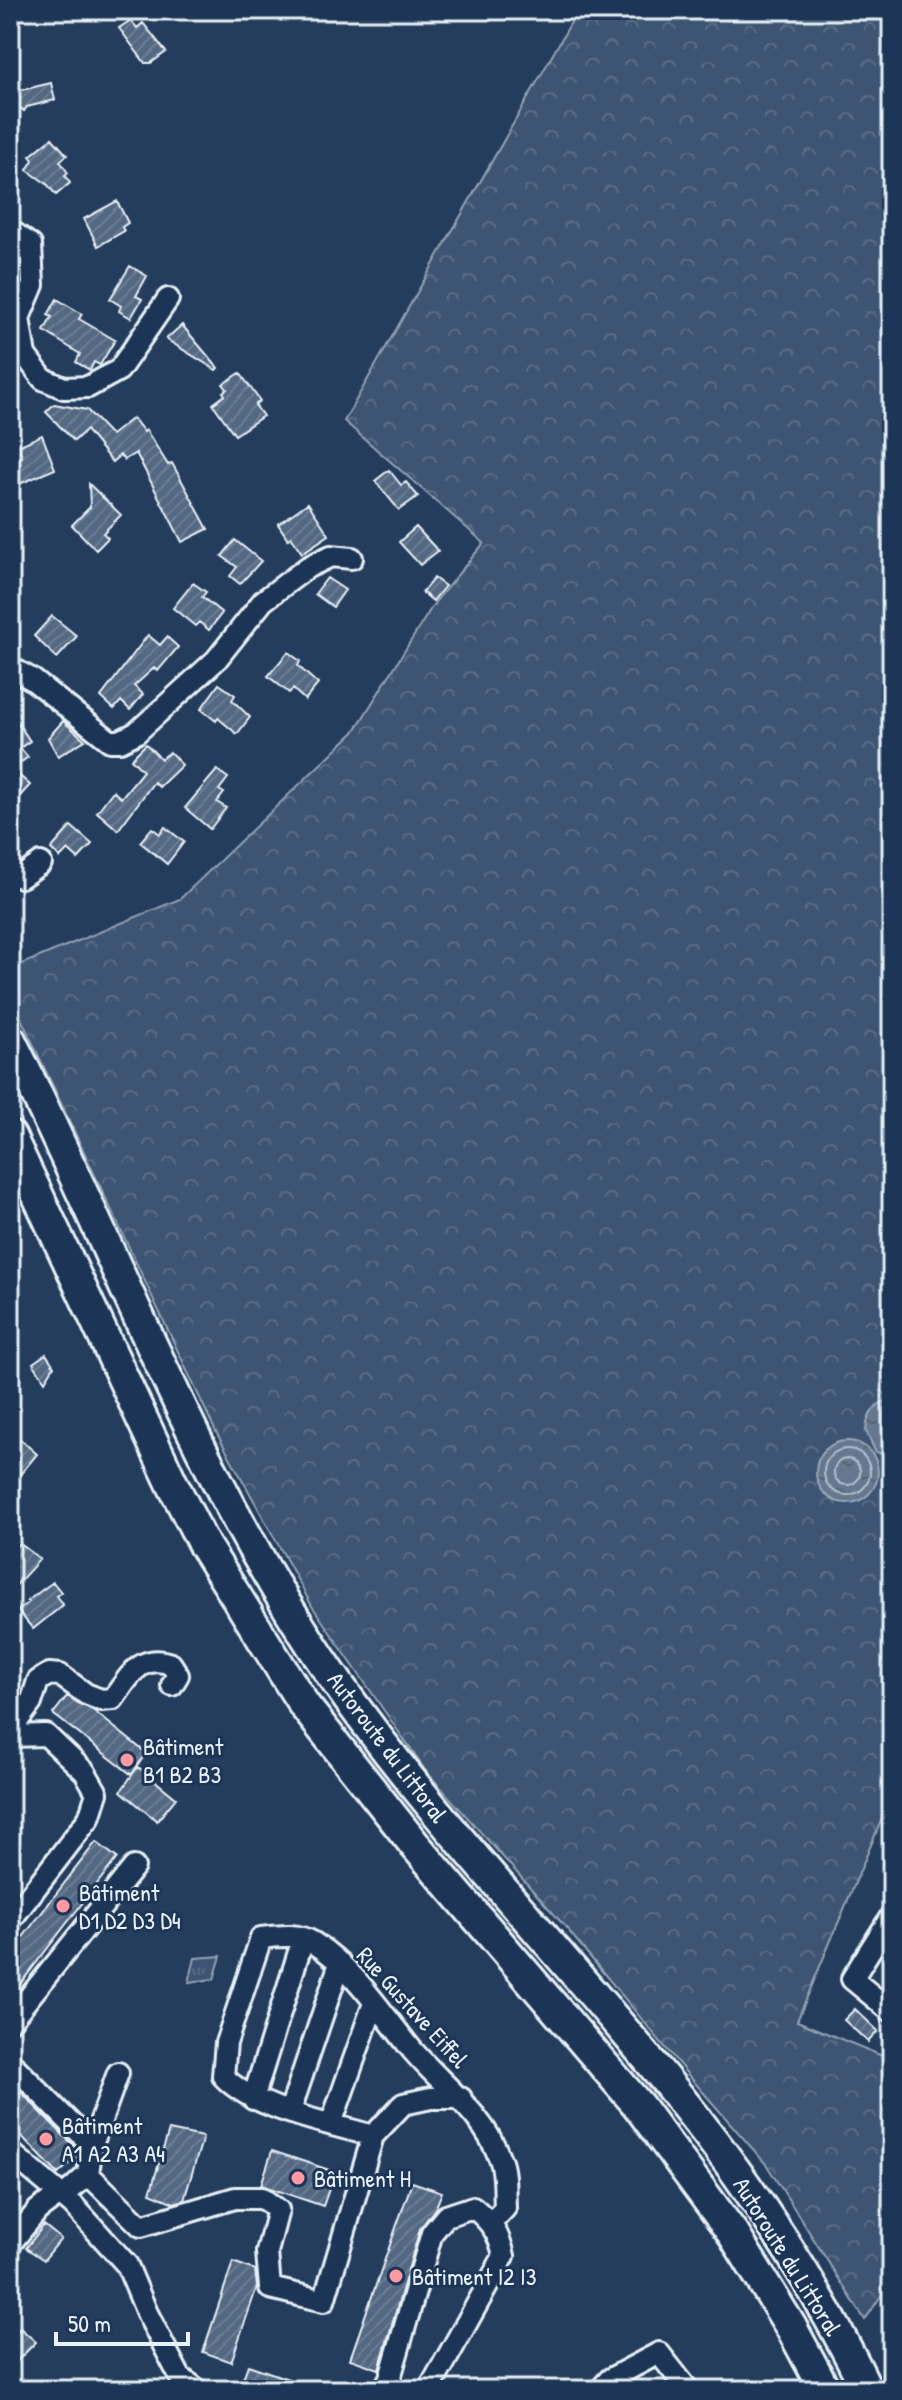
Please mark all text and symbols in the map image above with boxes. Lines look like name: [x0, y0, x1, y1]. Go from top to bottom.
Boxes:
street label: Autoroute du Littoral: [321, 1665, 456, 1829]
place label: Bâtiment B1 B2 B3: [143, 1730, 224, 1790]
marker: Bâtiment B1 B2 B3: [118, 1751, 136, 1769]
place label: Bâtiment D1 D2 D3 D4: [79, 1876, 181, 1936]
marker: Bâtiment D1 D2 D3 D4: [54, 1897, 72, 1915]
street label: Rue Gustave Eiffel: [350, 1940, 476, 2075]
place label: Bâtiment A1 A2 A3 A4: [62, 2109, 165, 2169]
marker: Bâtiment A1 A2 A3 A4: [37, 2130, 55, 2148]
place label: Bâtiment H: [314, 2162, 411, 2194]
marker: Bâtiment H: [289, 2169, 307, 2187]
street label: Autoroute du Littoral: [726, 2171, 850, 2342]
place label: Bâtiment I2 I3: [412, 2260, 537, 2292]
marker: Bâtiment I2 I3: [387, 2267, 405, 2285]
scale bar: [56, 2296, 188, 2346]
text: 50 m: [68, 2307, 111, 2339]

